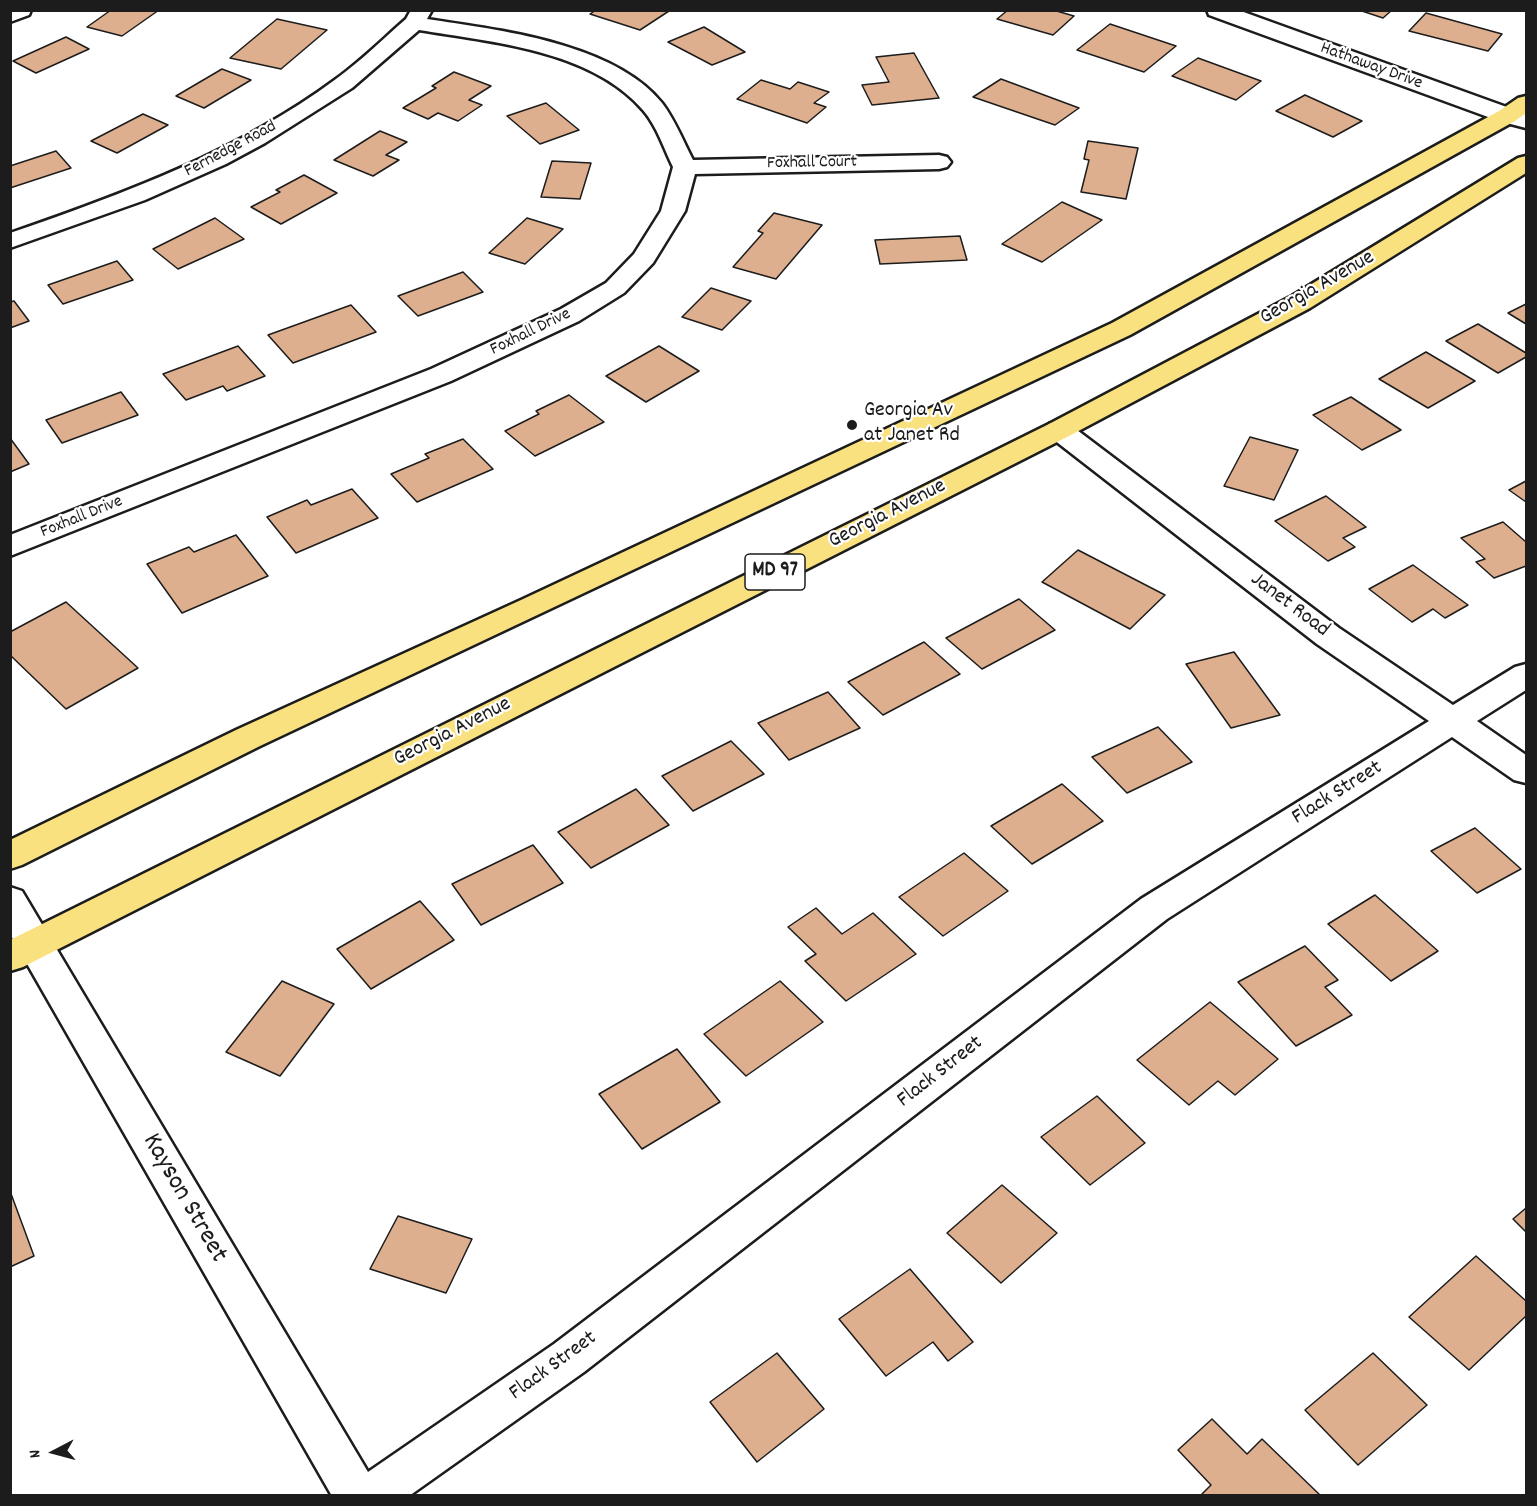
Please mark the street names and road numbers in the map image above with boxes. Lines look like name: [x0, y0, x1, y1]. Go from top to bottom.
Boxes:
street label: Hathaway Drive: [1317, 39, 1425, 95]
street label: Fernedge Road: [181, 117, 281, 183]
street label: Foxhall Court: [767, 152, 857, 176]
street label: Georgia Avenue: [1256, 246, 1380, 332]
street label: Foxhall Drive: [487, 304, 575, 362]
street label: Georgia Avenue: [825, 474, 951, 556]
street label: Foxhall Drive: [38, 492, 126, 544]
road number: MD 97: [745, 554, 805, 590]
street label: Janet Road: [1244, 568, 1334, 644]
street label: Georgia Avenue: [390, 692, 516, 774]
street label: Flack Street: [1288, 756, 1388, 832]
street label: Flack Street: [893, 1031, 989, 1115]
street label: Kayson Street: [133, 1129, 233, 1269]
street label: Flack Street: [505, 1326, 603, 1408]

